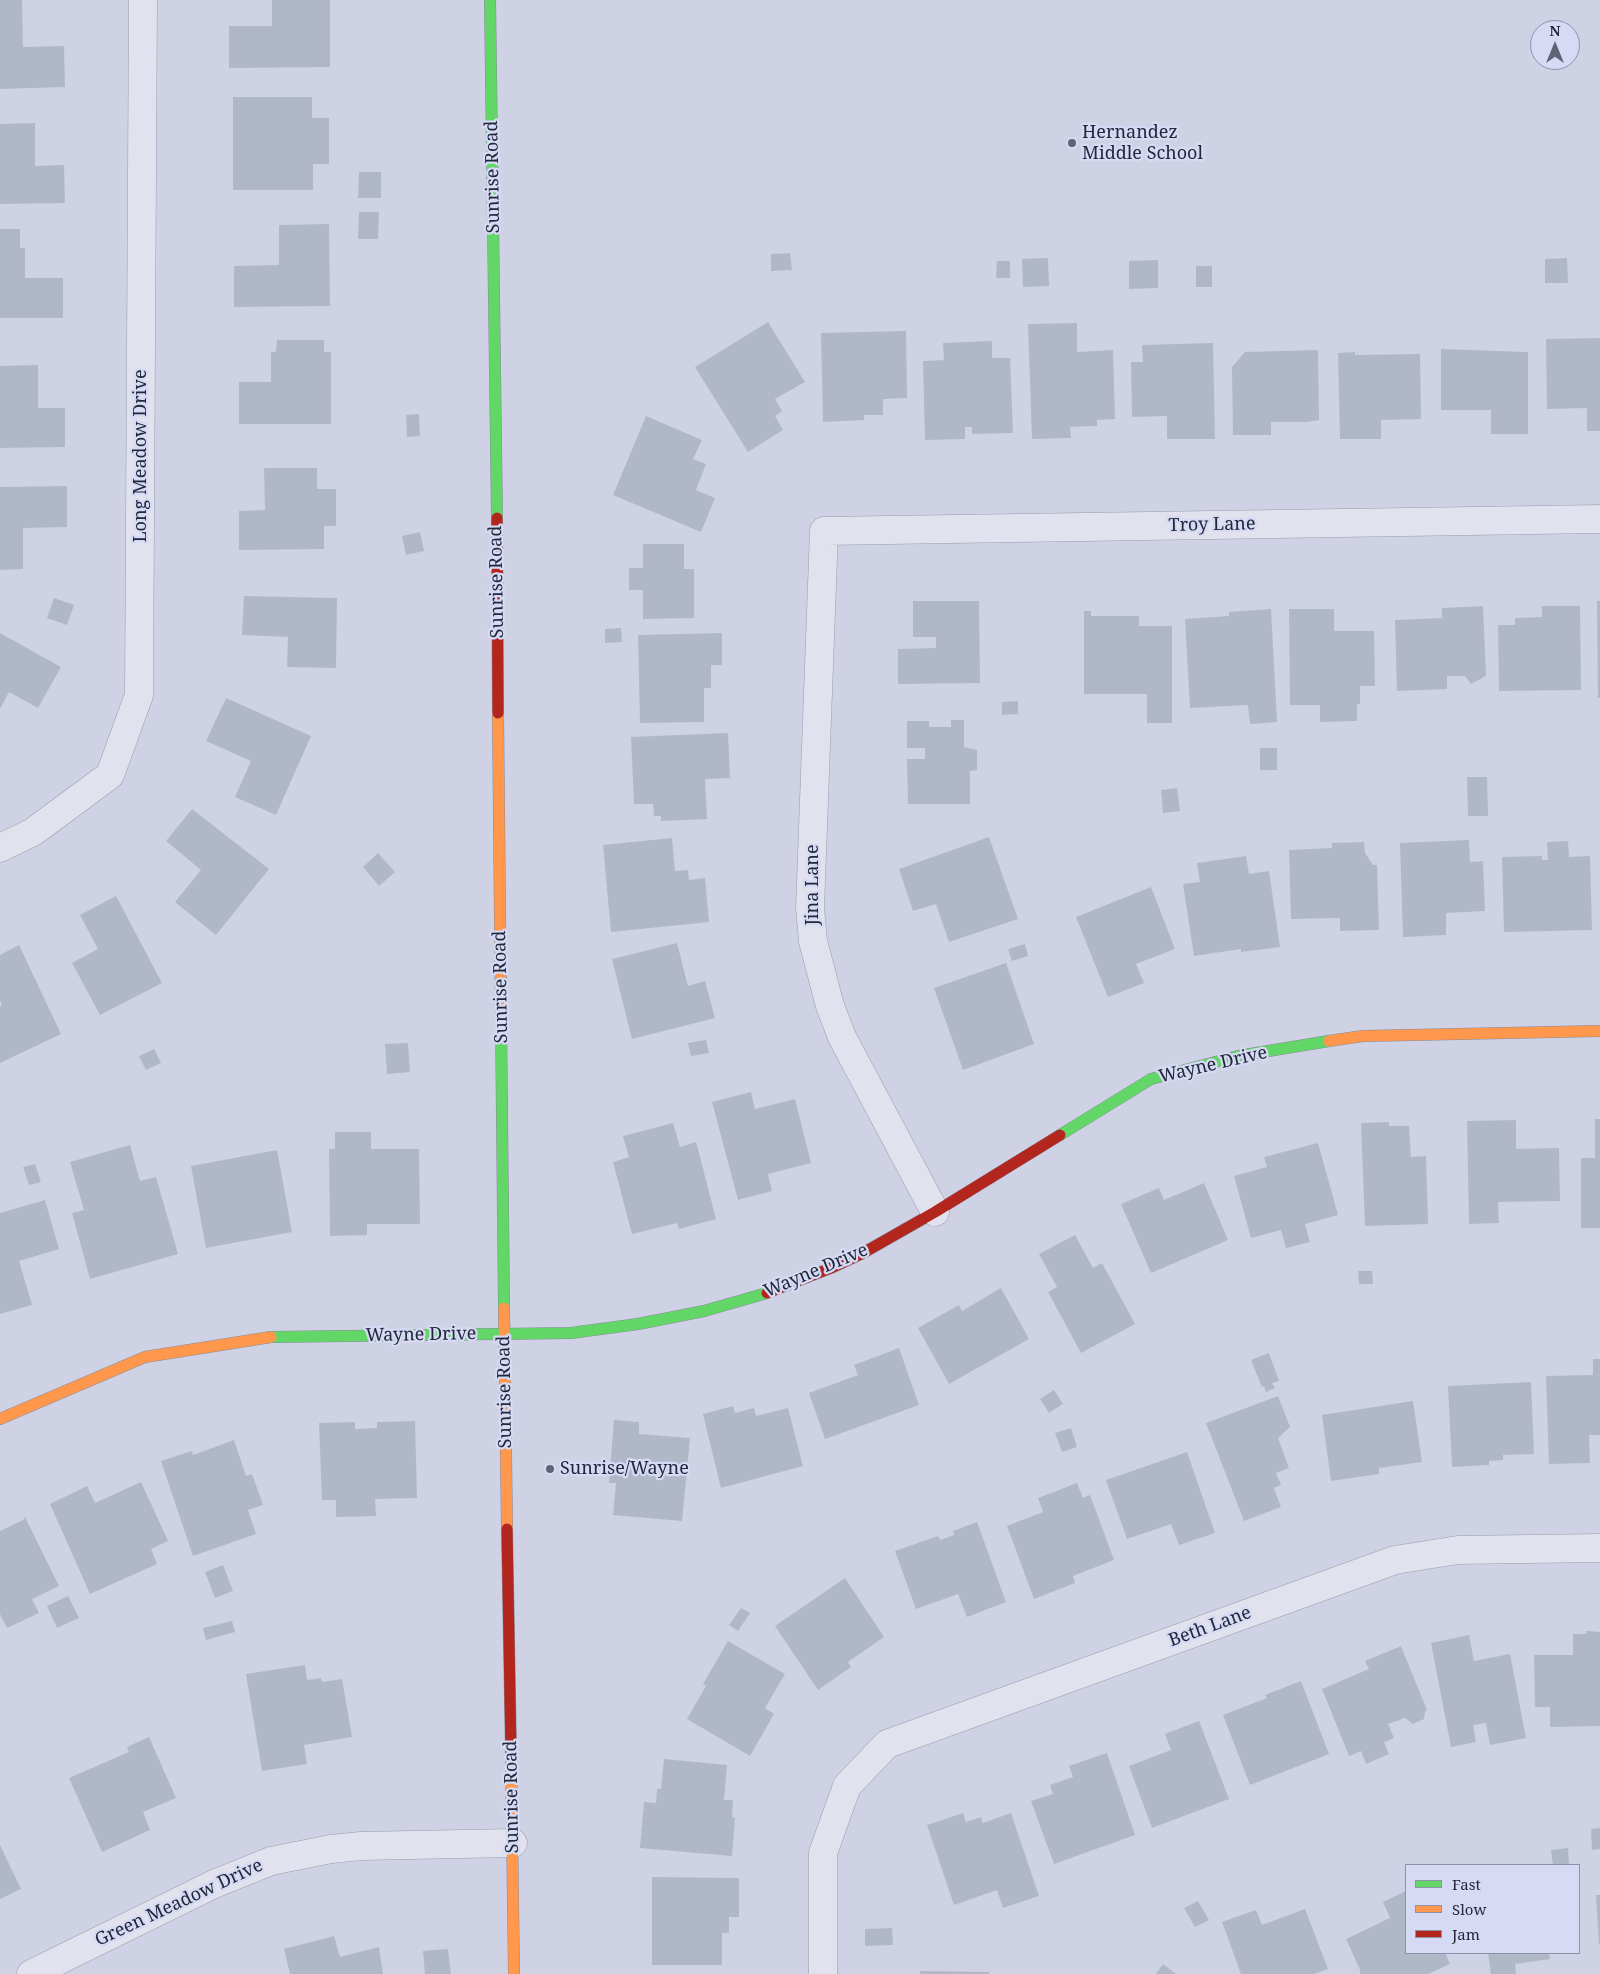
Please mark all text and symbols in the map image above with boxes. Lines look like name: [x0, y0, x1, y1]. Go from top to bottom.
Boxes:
north arrow: [1530, 20, 1580, 70]
text: N: [1549, 21, 1561, 40]
street label: Sunrise Road: [481, 120, 505, 234]
place label: Hernandez Middle School: [1082, 122, 1203, 164]
marker: Hernandez Middle School: [1066, 137, 1078, 149]
street label: Long Meadow Drive: [130, 369, 152, 543]
street label: Troy Lane: [1168, 513, 1256, 537]
street label: Sunrise Road: [485, 525, 509, 639]
street label: Jina Lane: [802, 844, 824, 926]
street label: Sunrise Road: [489, 930, 513, 1044]
street label: Wayne Drive: [1157, 1042, 1269, 1088]
street label: Wayne Drive: [761, 1239, 871, 1303]
street label: Wayne Drive: [365, 1323, 477, 1347]
street label: Sunrise Road: [493, 1335, 517, 1449]
place label: Sunrise/Wayne: [560, 1458, 689, 1480]
marker: Sunrise/Wayne: [544, 1463, 556, 1475]
street label: Beth Lane: [1166, 1602, 1254, 1652]
street label: Sunrise Road: [500, 1740, 524, 1854]
street label: Green Meadow Drive: [92, 1855, 266, 1951]
legend: [1405, 1864, 1580, 1954]
text: Fast: [1452, 1874, 1481, 1894]
text: Slow: [1452, 1899, 1486, 1919]
text: Jam: [1452, 1924, 1480, 1944]

